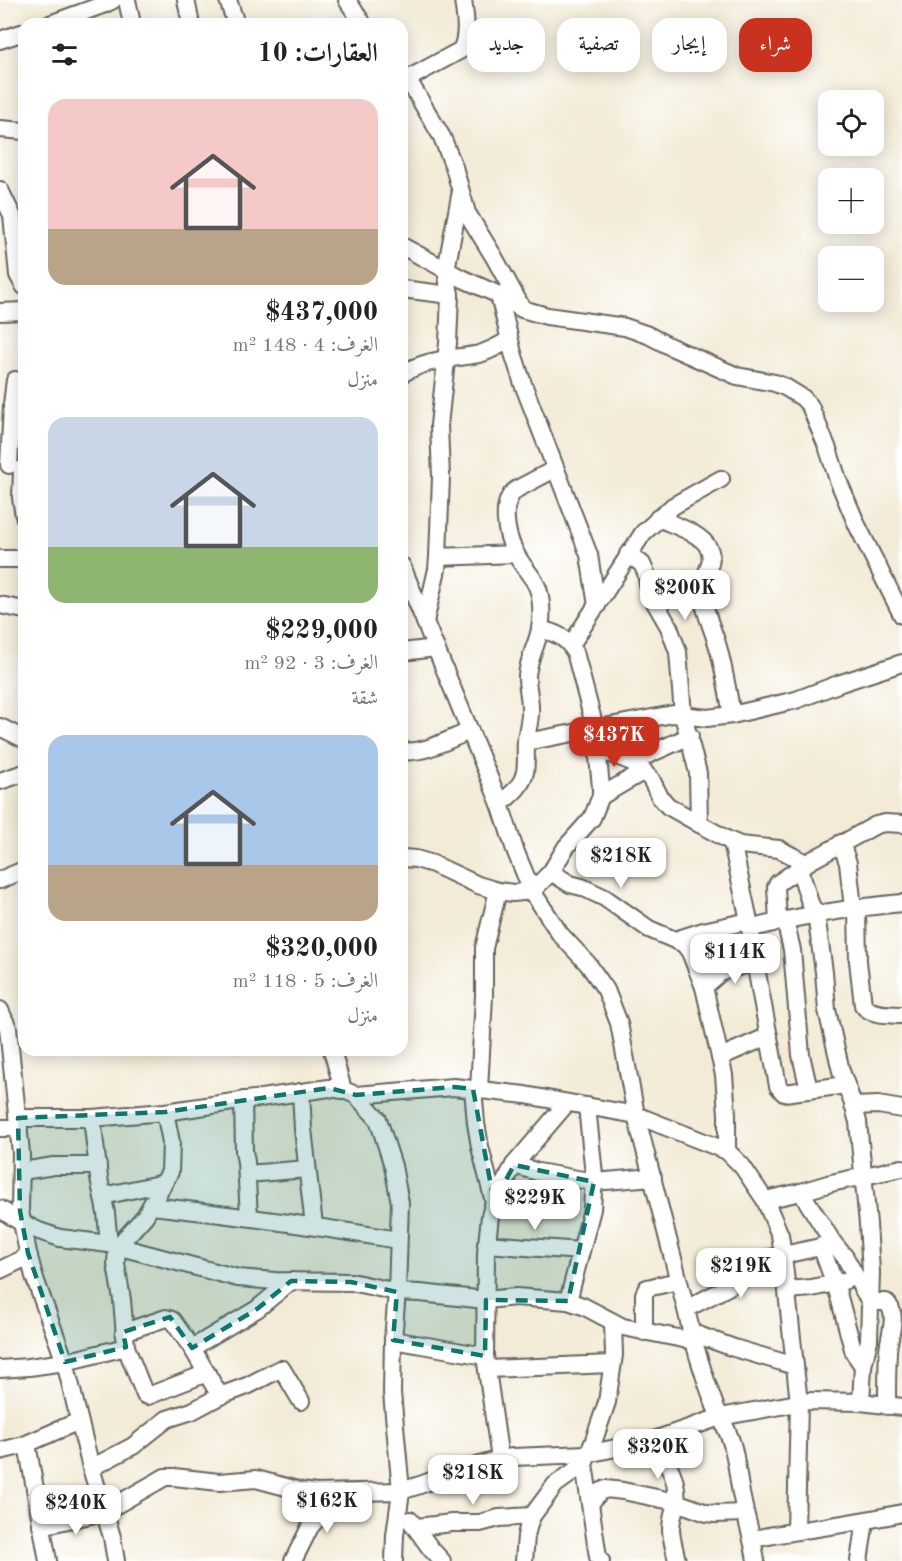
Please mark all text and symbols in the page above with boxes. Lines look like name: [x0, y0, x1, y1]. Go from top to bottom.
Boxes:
chip: جديد: [467, 18, 545, 72]
chip: تصفية: [557, 18, 640, 72]
chip: إيجار: [652, 18, 727, 72]
chip: شراء: [739, 18, 812, 72]
icon: filters: [48, 38, 81, 71]
text: العقارات: 10: [258, 41, 378, 67]
map controls: [818, 90, 884, 312]
button: locate: [818, 90, 884, 156]
icon: home: [159, 138, 267, 246]
button: +: [818, 168, 884, 234]
button: −: [818, 246, 884, 312]
text: $437,000: [265, 300, 378, 326]
text: الغرف: 4 · 148 m²: [233, 336, 378, 356]
text: منزل: [347, 371, 378, 391]
icon: home: [159, 456, 267, 564]
pin: $200K: [643, 570, 727, 621]
text: $200K: [654, 579, 716, 599]
text: $229,000: [265, 618, 378, 644]
text: الغرف: 3 · 92 m²: [244, 654, 378, 674]
text: شقة: [352, 689, 378, 709]
pin: $437K: [572, 717, 656, 768]
text: $437K: [583, 726, 645, 746]
icon: home: [159, 774, 267, 882]
pin: $218K: [579, 838, 663, 889]
text: $218K: [590, 847, 652, 867]
pin: $114K: [693, 934, 777, 985]
text: $320,000: [265, 936, 378, 962]
text: $114K: [704, 943, 766, 963]
text: الغرف: 5 · 118 m²: [233, 972, 378, 992]
text: منزل: [347, 1007, 378, 1027]
pin: $229K: [493, 1180, 577, 1231]
text: $229K: [504, 1189, 566, 1209]
pin: $219K: [699, 1248, 783, 1299]
text: $219K: [710, 1257, 772, 1277]
pin: $320K: [616, 1429, 700, 1480]
text: $320K: [627, 1438, 689, 1458]
pin: $218K: [431, 1455, 515, 1506]
text: $218K: [442, 1464, 504, 1484]
pin: $162K: [285, 1483, 369, 1534]
pin: $240K: [34, 1485, 118, 1536]
text: $162K: [296, 1492, 358, 1512]
text: $240K: [45, 1494, 107, 1514]

